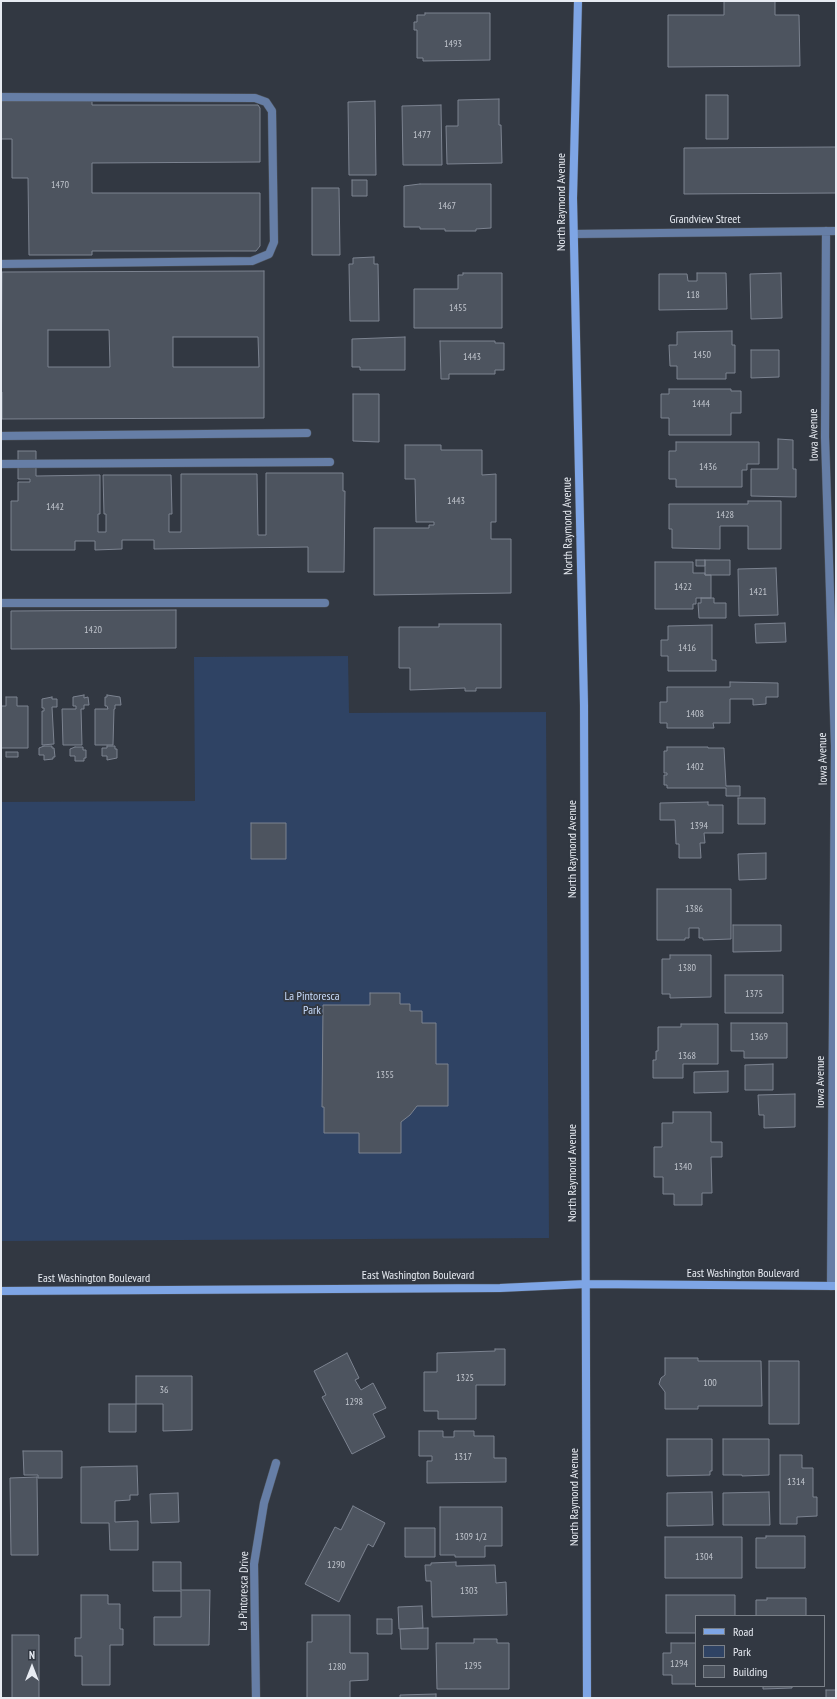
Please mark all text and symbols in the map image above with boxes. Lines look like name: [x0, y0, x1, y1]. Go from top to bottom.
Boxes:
house number: 1493: [444, 38, 462, 50]
house number: 1477: [413, 129, 431, 141]
street label: North Raymond Avenue: [555, 153, 569, 251]
house number: 1470: [51, 179, 69, 191]
house number: 1467: [438, 200, 456, 212]
street label: Grandview Street: [669, 213, 741, 227]
house number: 118: [686, 289, 700, 301]
house number: 1455: [449, 302, 467, 314]
house number: 1450: [693, 349, 711, 361]
house number: 1443: [463, 351, 481, 363]
house number: 1444: [692, 398, 710, 410]
street label: Iowa Avenue: [806, 409, 822, 461]
house number: 1436: [699, 461, 717, 473]
street label: North Raymond Avenue: [560, 477, 576, 575]
house number: 1443: [447, 495, 465, 507]
house number: 1442: [46, 501, 64, 513]
house number: 1428: [716, 509, 734, 521]
house number: 1422: [674, 581, 692, 593]
house number: 1421: [749, 586, 767, 598]
house number: 1420: [84, 624, 102, 636]
house number: 1416: [678, 642, 696, 654]
house number: 1408: [686, 708, 704, 720]
street label: Iowa Avenue: [815, 733, 831, 785]
house number: 1402: [686, 761, 704, 773]
street label: North Raymond Avenue: [566, 800, 580, 898]
house number: 1394: [690, 820, 708, 832]
house number: 1386: [685, 903, 703, 915]
house number: 1380: [678, 962, 696, 974]
house number: 1375: [745, 988, 763, 1000]
park label: La Pintoresca Park: [284, 990, 340, 1018]
house number: 1369: [750, 1031, 768, 1043]
house number: 1368: [678, 1050, 696, 1062]
street label: Iowa Avenue: [814, 1056, 828, 1108]
house number: 1355: [376, 1069, 394, 1081]
street label: North Raymond Avenue: [566, 1124, 580, 1222]
house number: 1340: [674, 1161, 692, 1173]
street label: East Washington Boulevard: [687, 1267, 799, 1281]
street label: East Washington Boulevard: [362, 1269, 474, 1283]
street label: East Washington Boulevard: [38, 1272, 150, 1286]
house number: 1325: [456, 1372, 474, 1384]
house number: 100: [703, 1377, 717, 1389]
house number: 36: [160, 1384, 168, 1396]
house number: 1298: [345, 1396, 363, 1408]
street label: North Raymond Avenue: [568, 1448, 582, 1546]
house number: 1317: [454, 1451, 472, 1463]
house number: 1314: [787, 1476, 805, 1488]
house number: 1309 1/2: [455, 1531, 487, 1543]
street label: La Pintoresca Drive: [236, 1551, 252, 1631]
house number: 1304: [695, 1551, 713, 1563]
house number: 1290: [327, 1559, 345, 1571]
house number: 1303: [460, 1585, 478, 1597]
legend: [695, 1615, 825, 1687]
text: Road: [733, 1624, 753, 1639]
text: Park: [733, 1644, 751, 1659]
north arrow: [12, 1647, 52, 1687]
text: N: [29, 1648, 35, 1662]
house number: 1294: [670, 1658, 688, 1670]
house number: 1295: [464, 1660, 482, 1672]
house number: 1280: [328, 1661, 346, 1673]
text: Building: [733, 1664, 768, 1679]

